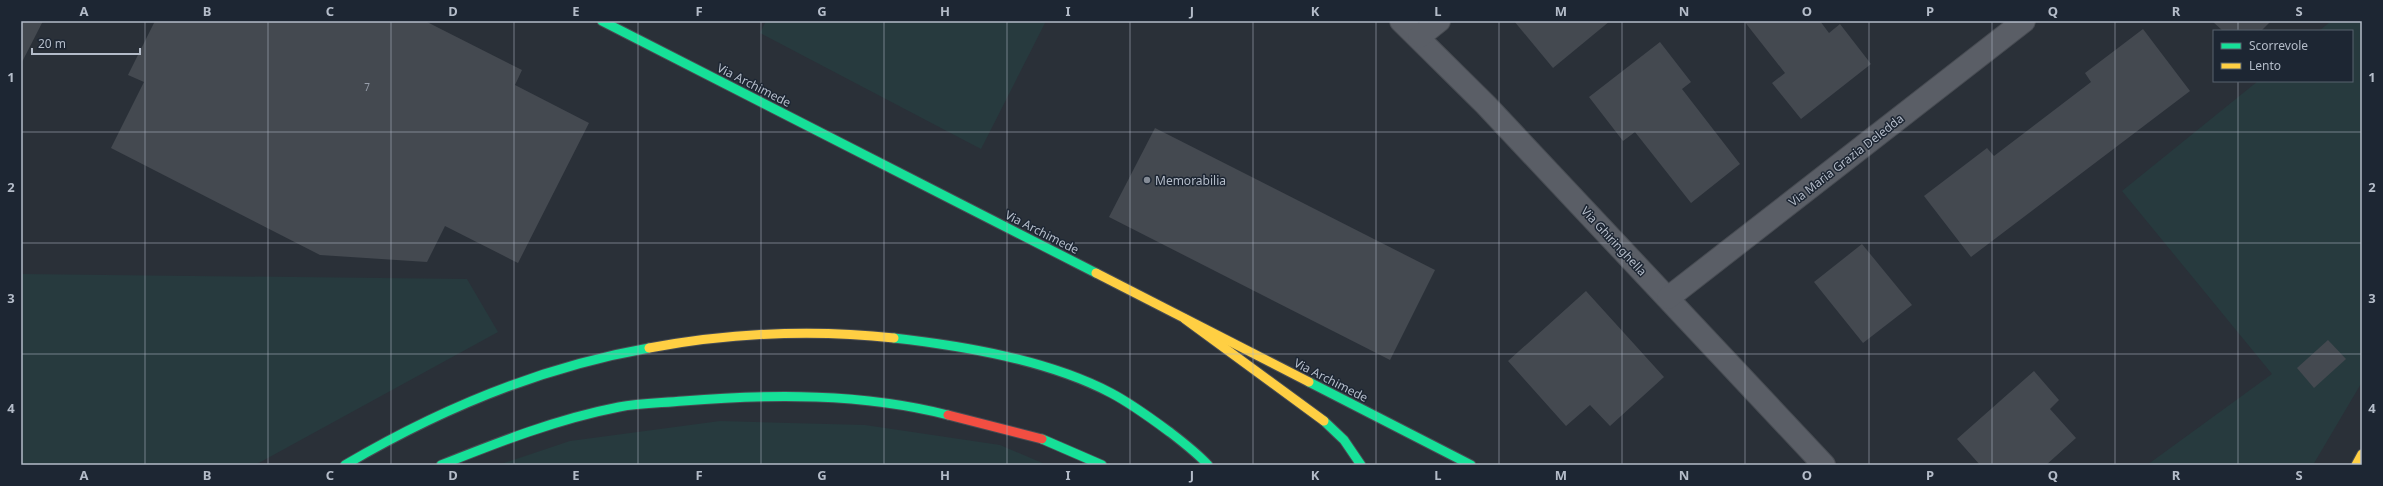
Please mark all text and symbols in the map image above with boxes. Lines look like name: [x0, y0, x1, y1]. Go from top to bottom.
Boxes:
text: A: [80, 2, 89, 20]
text: B: [203, 2, 211, 20]
text: C: [326, 2, 334, 20]
text: D: [448, 2, 458, 20]
text: E: [572, 2, 580, 20]
text: F: [695, 2, 703, 20]
text: G: [817, 2, 827, 20]
text: H: [940, 2, 950, 20]
text: I: [1065, 2, 1071, 20]
text: J: [1189, 2, 1194, 20]
text: K: [1311, 2, 1320, 20]
text: L: [1434, 2, 1442, 20]
text: M: [1555, 2, 1567, 20]
text: N: [1679, 2, 1689, 20]
text: O: [1802, 2, 1812, 20]
text: P: [1926, 2, 1934, 20]
text: Q: [2048, 2, 2058, 20]
text: R: [2172, 2, 2181, 20]
text: S: [2295, 2, 2303, 20]
scale bar: [32, 30, 140, 56]
legend: [2213, 30, 2353, 82]
text: 20 m: [38, 35, 66, 52]
text: Scorrevole: [2249, 37, 2308, 54]
text: Lento: [2249, 57, 2281, 74]
street label: Via Archimede: [714, 59, 794, 111]
text: 1: [7, 68, 15, 86]
text: 1: [2368, 68, 2376, 86]
house number: 7: [364, 80, 370, 94]
street label: Via Maria Grazia Deledda: [1785, 110, 1907, 210]
place label: Memorabilia: [1155, 172, 1226, 189]
marker: Memorabilia: [1142, 175, 1152, 185]
text: 2: [7, 178, 15, 196]
text: 2: [2368, 178, 2376, 196]
street label: Via Ghiringhella: [1577, 203, 1651, 279]
street label: Via Archimede: [1002, 206, 1082, 258]
text: 3: [7, 289, 15, 307]
text: 3: [2368, 289, 2376, 307]
street label: Via Archimede: [1291, 354, 1371, 406]
text: 4: [7, 399, 15, 417]
text: 4: [2368, 399, 2376, 417]
text: A: [80, 466, 89, 484]
text: B: [203, 466, 211, 484]
text: C: [326, 466, 334, 484]
text: D: [448, 466, 458, 484]
text: E: [572, 466, 580, 484]
text: F: [695, 466, 703, 484]
text: G: [817, 466, 827, 484]
text: H: [940, 466, 950, 484]
text: I: [1065, 466, 1071, 484]
text: J: [1189, 466, 1194, 484]
text: K: [1311, 466, 1320, 484]
text: L: [1434, 466, 1442, 484]
text: M: [1555, 466, 1567, 484]
text: N: [1679, 466, 1689, 484]
text: O: [1802, 466, 1812, 484]
text: P: [1926, 466, 1934, 484]
text: Q: [2048, 466, 2058, 484]
text: R: [2172, 466, 2181, 484]
text: S: [2295, 466, 2303, 484]

